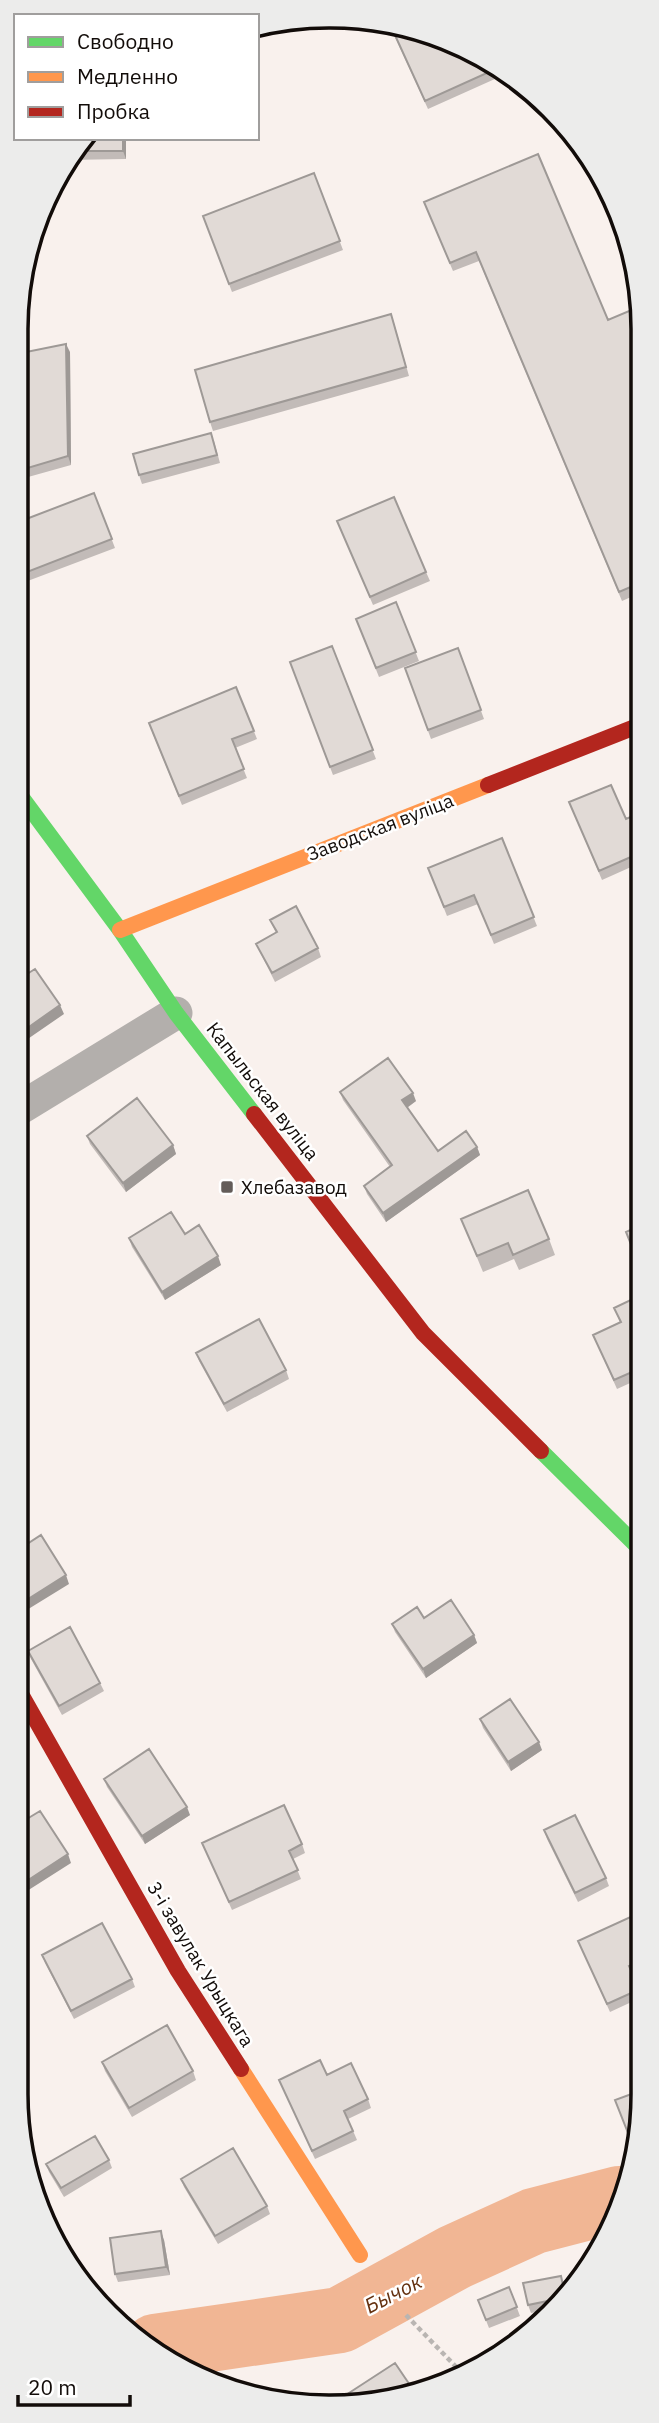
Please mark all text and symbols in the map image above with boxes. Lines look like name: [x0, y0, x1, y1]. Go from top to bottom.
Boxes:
legend: [14, 14, 259, 140]
text: Свободно: [77, 27, 174, 55]
text: Медленно: [77, 62, 178, 90]
text: Пробка: [77, 97, 150, 125]
street label: Заводская вуліца: [303, 788, 457, 866]
street label: Капыльская вуліца: [201, 1017, 325, 1165]
place label: Хлебазавод: [241, 1175, 347, 1199]
marker: Хлебазавод: [219, 1179, 235, 1195]
street label: 3-і завулак Урыцкага: [142, 1877, 260, 2051]
water label: Бычок: [359, 2266, 427, 2319]
scale bar: [18, 2364, 130, 2408]
text: 20 m: [28, 2373, 77, 2401]

